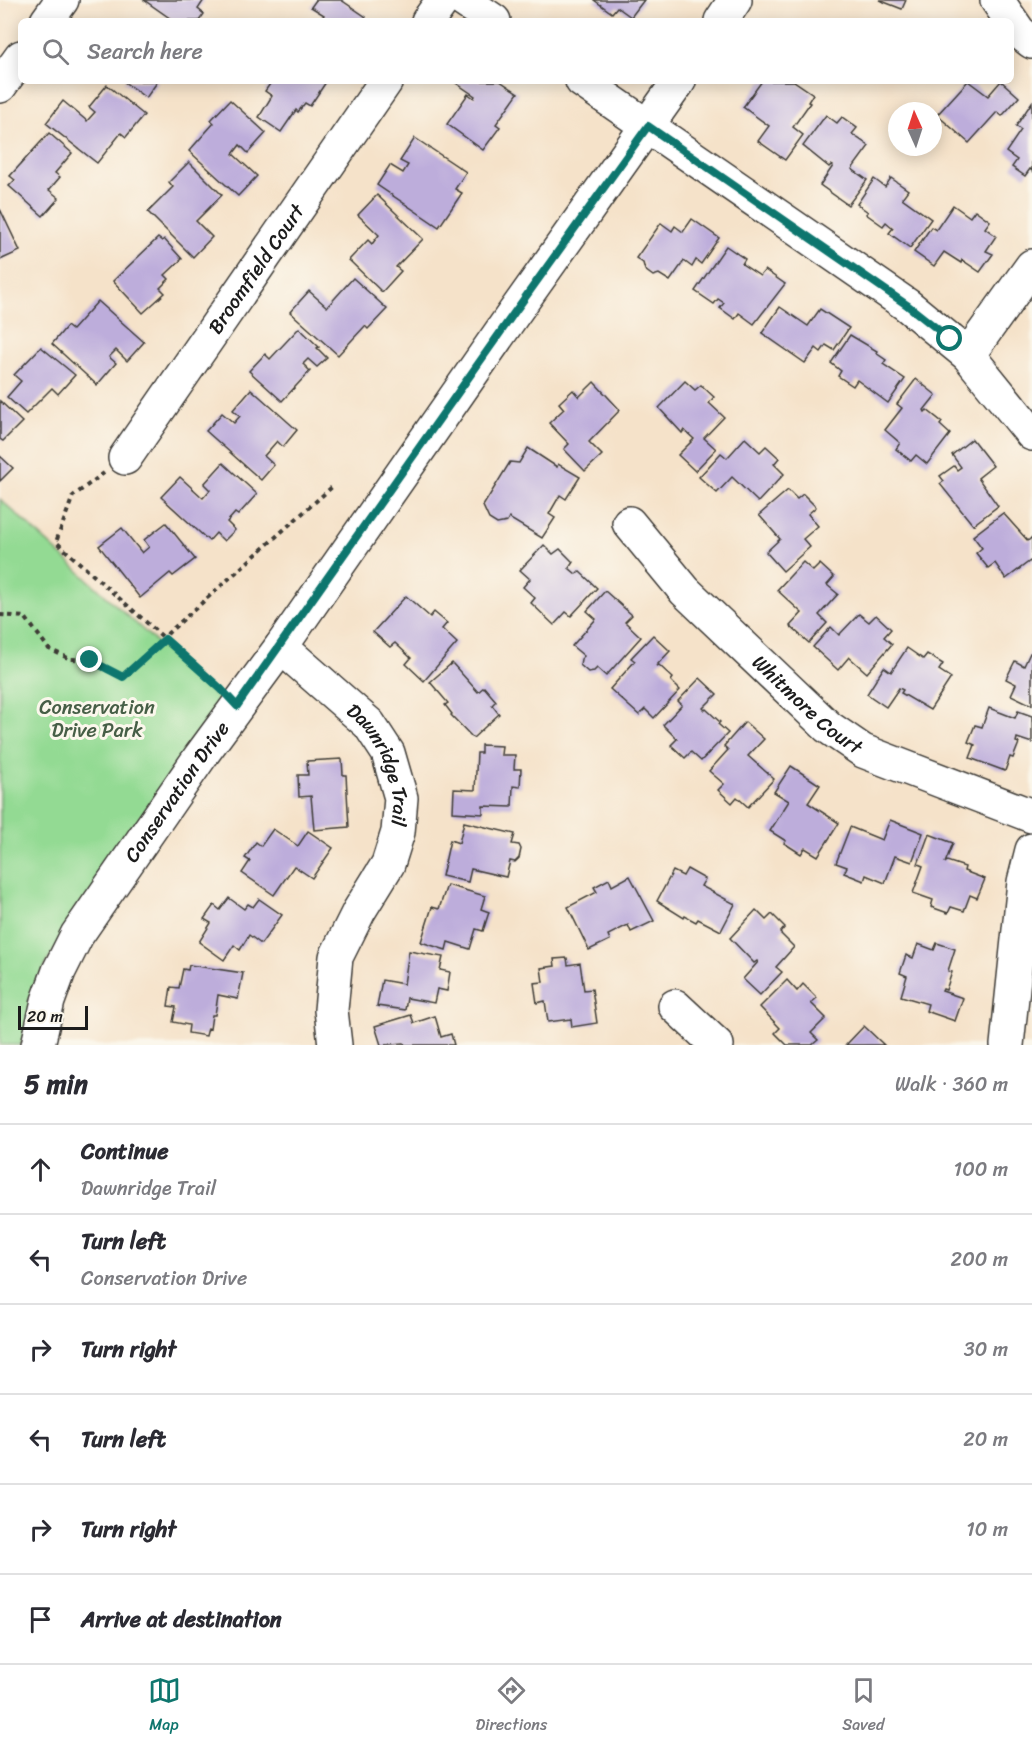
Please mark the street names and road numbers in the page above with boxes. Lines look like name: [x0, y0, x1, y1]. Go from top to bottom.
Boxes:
street label: Broomfield Court: [198, 196, 314, 341]
street label: Whitmore Court: [744, 646, 871, 764]
street label: Dawnridge Trail: [338, 694, 419, 829]
street label: Conservation Drive: [115, 713, 239, 870]

